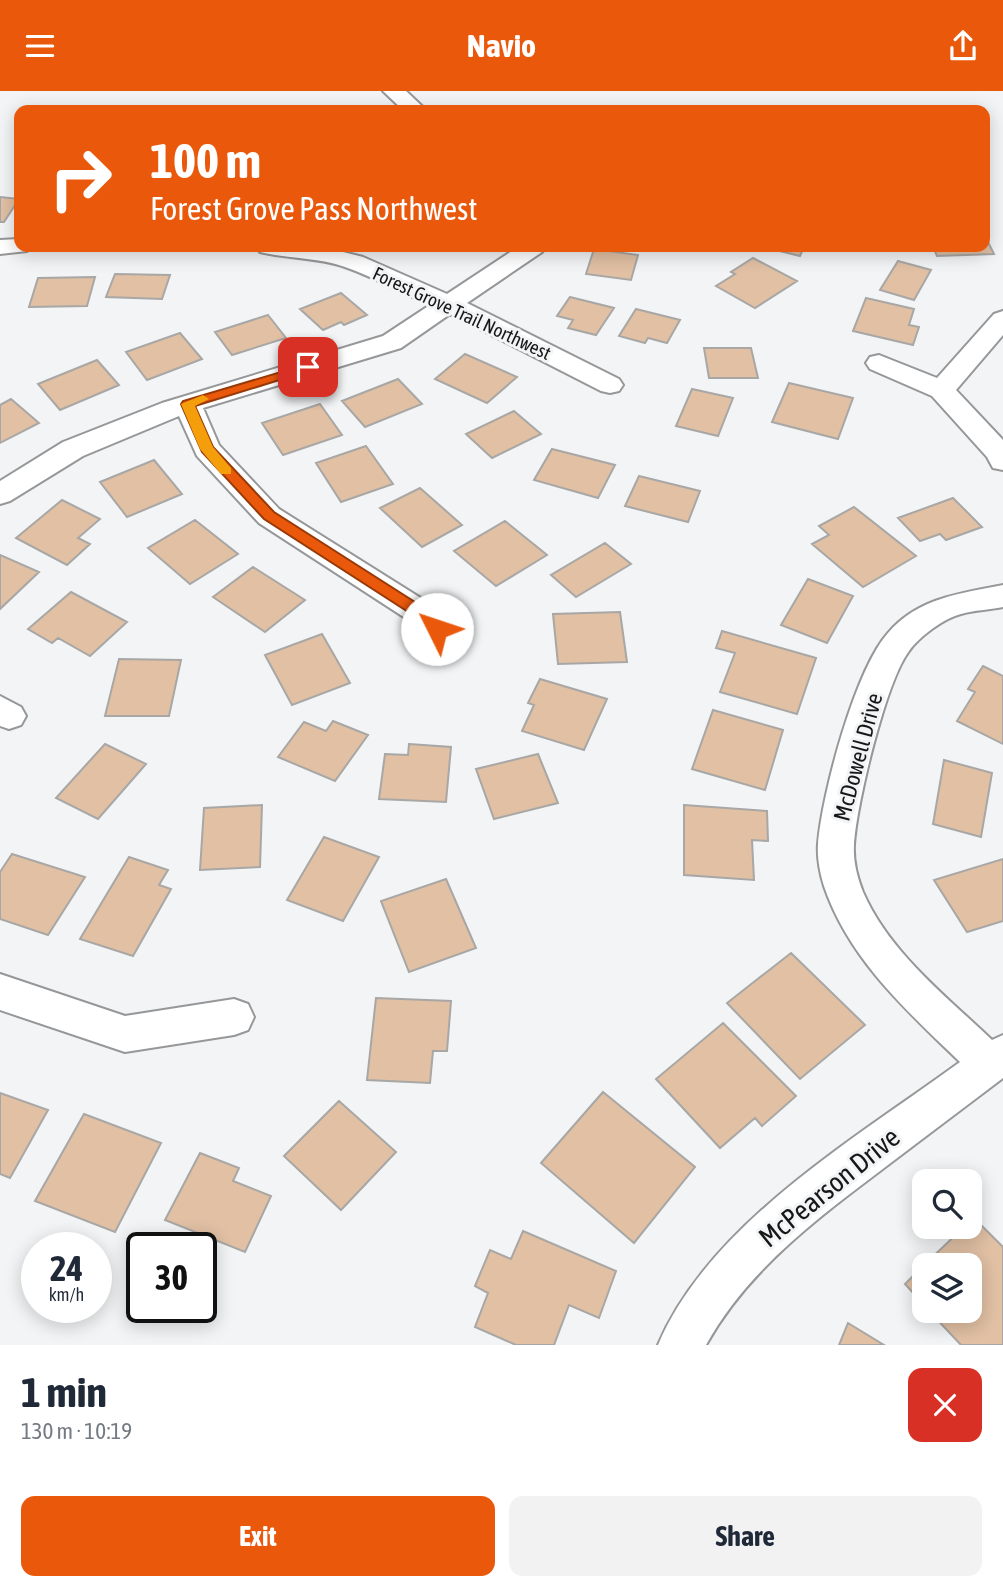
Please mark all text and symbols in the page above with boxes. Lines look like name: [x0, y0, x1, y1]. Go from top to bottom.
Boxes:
icon: menu: [21, 27, 59, 65]
text: Navio: [467, 27, 536, 64]
icon: share: [944, 27, 982, 65]
text: 100 m: [150, 132, 261, 188]
icon: right: [35, 133, 126, 224]
text: Forest Grove Pass Northwest: [150, 190, 478, 227]
street label: Forest Grove Trail Northwest: [369, 262, 555, 364]
pin: [278, 337, 338, 397]
icon: arrive: [289, 348, 327, 386]
position arrow: [400, 592, 474, 666]
street label: McDowell Drive: [828, 690, 888, 824]
street label: McPearson Drive: [752, 1121, 906, 1253]
map controls: [912, 1169, 982, 1323]
button: search: [912, 1169, 982, 1239]
speed limit sign: 30: [126, 1232, 217, 1323]
text: 24: [50, 1248, 83, 1288]
button: layers: [912, 1253, 982, 1323]
text: km/h: [49, 1284, 84, 1305]
text: 1 min: [21, 1368, 107, 1416]
button: close: [908, 1368, 982, 1442]
text: 130 m · 10:19: [21, 1418, 132, 1444]
button: Exit: [21, 1496, 495, 1576]
button: Share: [509, 1496, 982, 1576]

